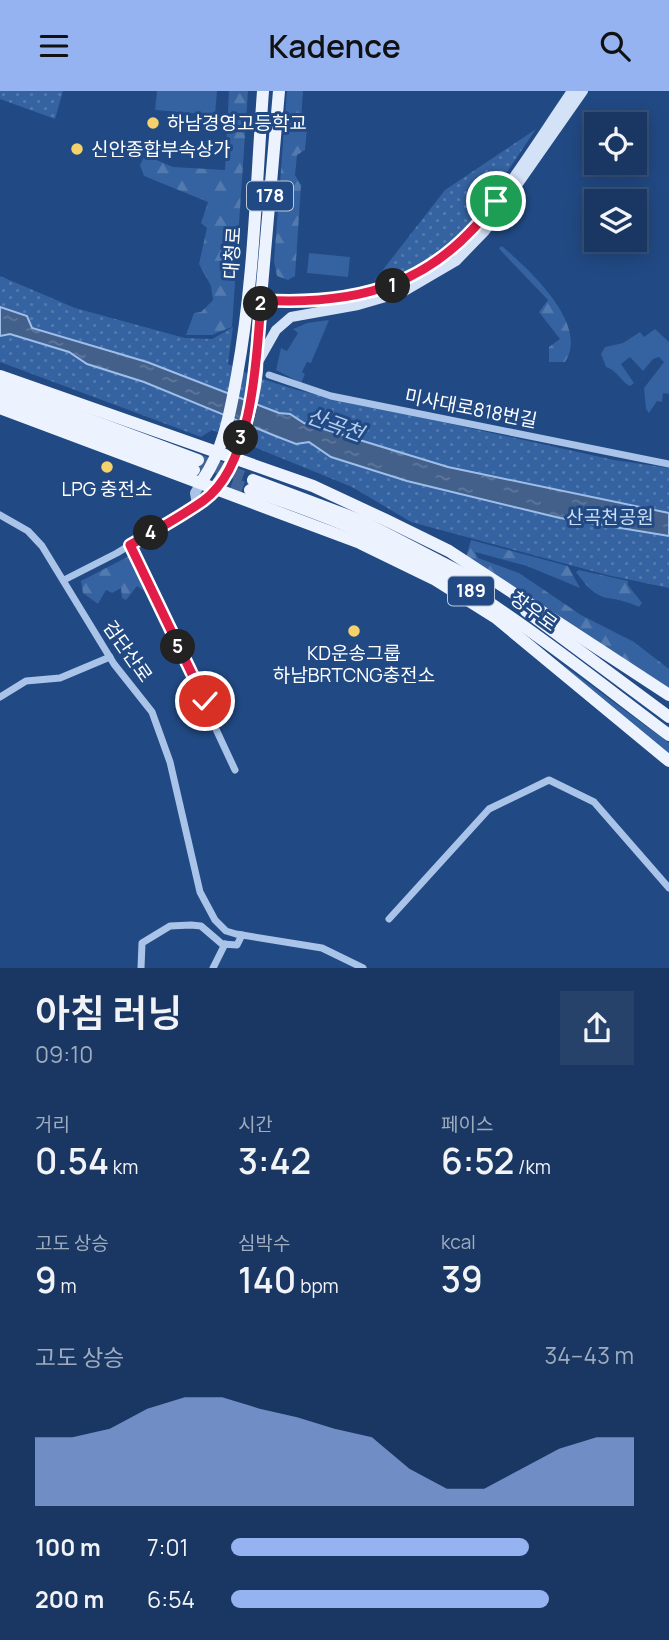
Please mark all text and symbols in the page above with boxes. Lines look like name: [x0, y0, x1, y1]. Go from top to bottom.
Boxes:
text: Kadence: [268, 24, 401, 68]
icon: menu: [35, 27, 73, 65]
icon: search: [596, 27, 634, 65]
place label: 하남경영고등학교: [167, 110, 307, 136]
map controls: [584, 112, 647, 252]
button: locate: [584, 112, 647, 175]
marker: 하남경영고등학교: [145, 115, 161, 131]
place label: 신안종합부속상가: [91, 136, 231, 162]
marker: 신안종합부속상가: [69, 141, 85, 157]
pin: [466, 171, 526, 231]
road number: 178: [247, 181, 293, 211]
icon: arrive: [477, 182, 515, 220]
button: layers: [584, 189, 647, 252]
street label: 대청로: [217, 226, 247, 280]
pin: 1: [376, 269, 410, 303]
text: 1: [388, 272, 397, 298]
pin: 2: [244, 287, 278, 321]
text: 2: [255, 290, 266, 316]
street label: 미사대로818번길: [403, 382, 539, 434]
water label: 산곡천: [303, 401, 370, 448]
pin: 3: [224, 421, 258, 455]
text: 3: [235, 424, 246, 450]
marker: LPG 충전소: [99, 459, 115, 475]
place label: LPG 충전소: [62, 476, 152, 502]
park label: 산곡천공원: [566, 504, 654, 530]
pin: 4: [134, 515, 168, 551]
text: 4: [145, 519, 156, 545]
road number: 189: [448, 577, 494, 605]
street label: 창우로: [505, 585, 563, 637]
street label: 검단산로: [97, 615, 159, 687]
marker: KD운송그룹 하남BRTCNG충전소: [346, 623, 362, 639]
pin: 5: [160, 629, 196, 665]
text: 5: [172, 633, 183, 659]
place label: KD운송그룹 하남BRTCNG충전소: [273, 640, 435, 688]
pin: [175, 671, 235, 731]
icon: check: [186, 682, 224, 720]
text: 아침 러닝: [35, 986, 182, 1038]
button: share: [560, 991, 634, 1065]
text: 09:10: [35, 1038, 93, 1070]
text: 거리: [35, 1111, 70, 1137]
text: 시간: [238, 1111, 273, 1137]
text: 페이스: [441, 1111, 493, 1137]
text: 0.54: [35, 1137, 109, 1185]
text: 3:42: [238, 1137, 311, 1185]
text: 6:52: [441, 1137, 514, 1185]
text: km: [109, 1154, 138, 1180]
text: /km: [514, 1154, 551, 1180]
text: kcal: [441, 1229, 476, 1255]
text: 고도 상승: [35, 1230, 109, 1256]
text: 심박수: [238, 1230, 290, 1256]
text: 39: [441, 1255, 483, 1303]
text: 9: [35, 1256, 57, 1304]
text: 140: [238, 1256, 296, 1304]
text: m: [57, 1273, 77, 1299]
text: bpm: [296, 1273, 339, 1299]
text: 34–43 m: [544, 1339, 634, 1371]
text: 고도 상승: [35, 1341, 124, 1373]
text: 100 m: [35, 1531, 101, 1563]
text: 7:01: [147, 1531, 188, 1563]
text: 200 m: [35, 1583, 104, 1615]
text: 6:54: [147, 1583, 195, 1615]

